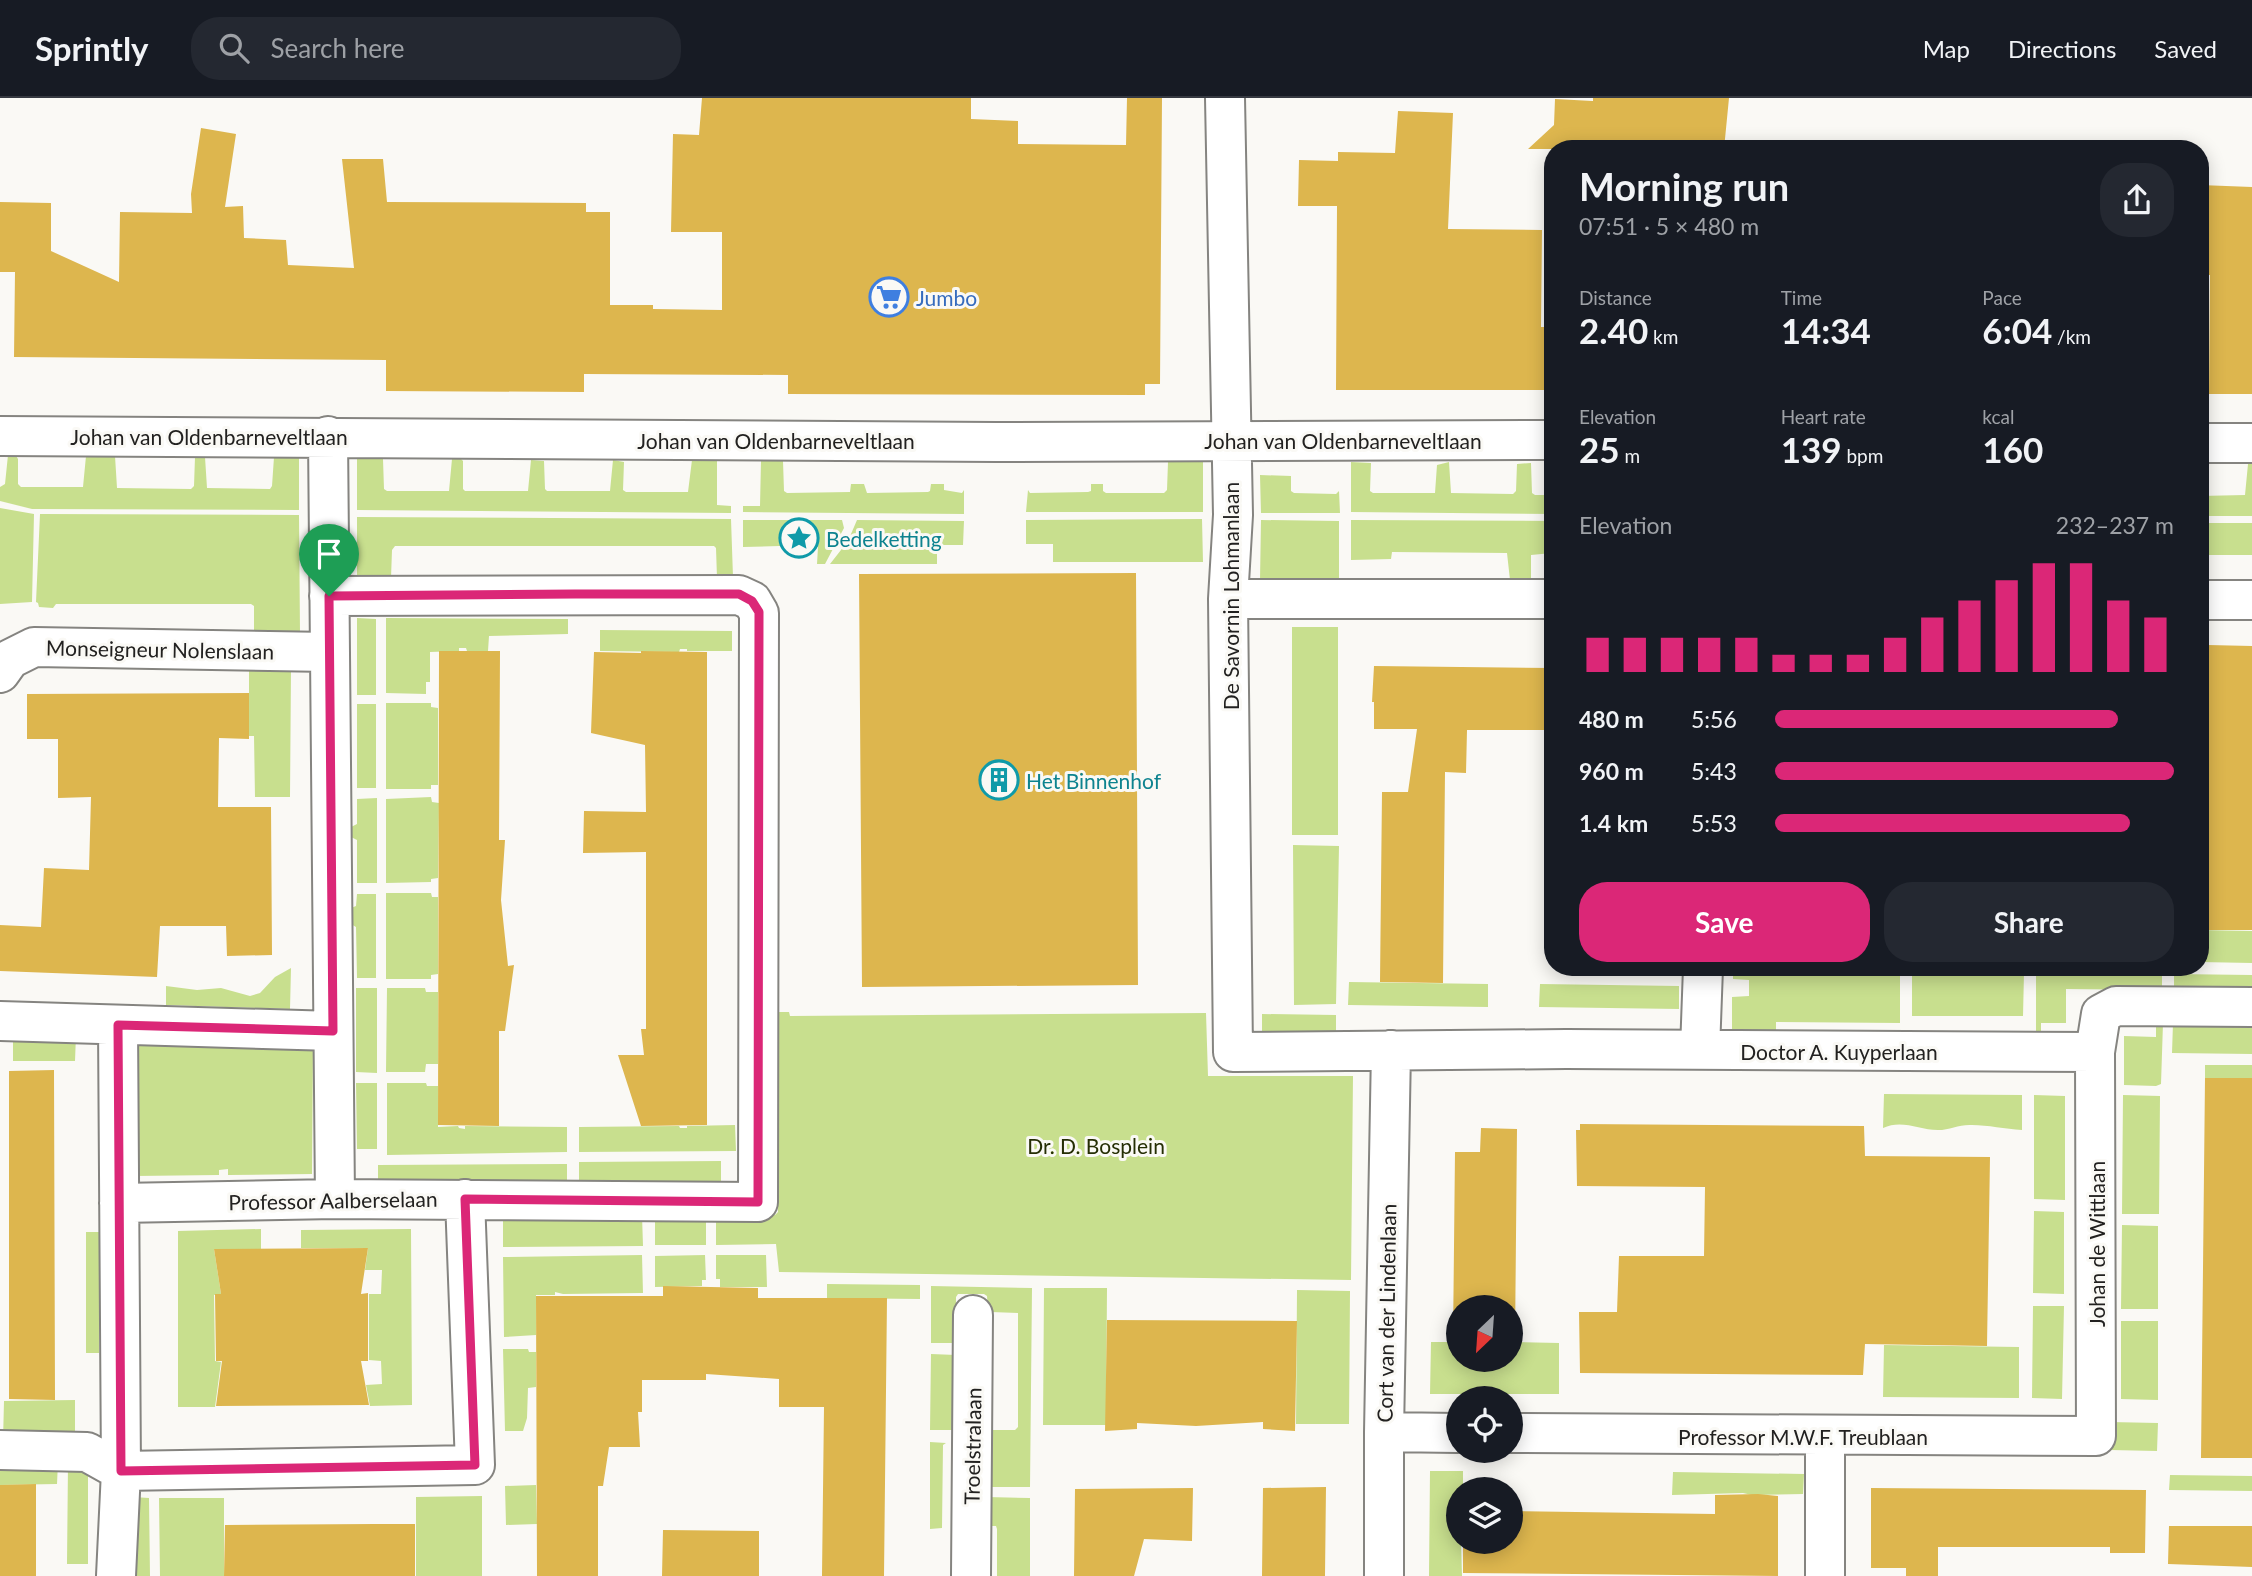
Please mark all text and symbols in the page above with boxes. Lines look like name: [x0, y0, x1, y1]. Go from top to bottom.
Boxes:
search box: [191, 17, 681, 80]
text: Sprintly: [35, 28, 149, 68]
icon: search: [215, 29, 253, 67]
text: Search here: [271, 32, 405, 64]
text: Map: [1923, 34, 1970, 63]
text: Directions: [2008, 34, 2116, 63]
text: Saved: [2154, 34, 2217, 63]
text: Morning run: [1579, 163, 1789, 209]
button: share: [2100, 163, 2174, 237]
text: 07:51 · 5 × 480 m: [1579, 212, 1759, 240]
supermarket icon: Jumbo: [868, 276, 910, 318]
place label: Jumbo: [916, 285, 977, 310]
text: Distance: [1579, 286, 1652, 309]
text: Time: [1781, 286, 1822, 309]
text: Pace: [1982, 286, 2022, 309]
text: 2.40: [1579, 309, 1648, 351]
text: 14:34: [1781, 309, 1871, 351]
text: 6:04: [1982, 309, 2052, 351]
text: km: [1648, 325, 1678, 348]
text: /km: [2052, 325, 2091, 348]
text: Elevation: [1579, 405, 1656, 428]
text: Heart rate: [1781, 405, 1866, 428]
text: kcal: [1982, 405, 2014, 428]
street label: Johan van Oldenbarneveltlaan: [70, 424, 348, 449]
street label: Johan van Oldenbarneveltlaan: [637, 428, 915, 453]
street label: Johan van Oldenbarneveltlaan: [1204, 428, 1482, 453]
text: 25: [1579, 428, 1620, 470]
text: 139: [1781, 428, 1842, 470]
text: 160: [1982, 428, 2043, 470]
text: m: [1620, 444, 1640, 467]
text: bpm: [1842, 444, 1883, 467]
street label: De Savornin Lohmanlaan: [1218, 482, 1243, 710]
text: Elevation: [1579, 511, 1672, 539]
text: 232–237 m: [2056, 511, 2174, 539]
place icon: Bedelketting: [778, 517, 820, 559]
pin: [299, 524, 359, 596]
place label: Bedelketting: [826, 526, 942, 551]
icon: arrive: [310, 535, 348, 573]
street label: Monseigneur Nolenslaan: [46, 635, 274, 663]
text: 480 m: [1579, 705, 1644, 733]
text: 5:56: [1691, 705, 1737, 733]
text: 960 m: [1579, 757, 1644, 785]
text: 5:43: [1691, 757, 1737, 785]
building icon: Het Binnenhof: [978, 759, 1020, 801]
place label: Het Binnenhof: [1026, 768, 1162, 793]
text: 1.4 km: [1579, 809, 1648, 837]
text: 5:53: [1691, 809, 1737, 837]
button: Save: [1579, 882, 1870, 962]
button: Share: [1884, 882, 2174, 962]
street label: Doctor A. Kuyperlaan: [1740, 1039, 1938, 1064]
park label: Dr. D. Bosplein: [1027, 1133, 1165, 1158]
street label: Johan de Wittlaan: [2084, 1161, 2109, 1327]
street label: Professor Aalberselaan: [228, 1186, 438, 1214]
street label: Cort van der Lindenlaan: [1372, 1203, 1400, 1423]
north arrow: [1446, 1295, 1522, 1372]
map controls: [1446, 1295, 1523, 1554]
button: locate: [1446, 1386, 1523, 1463]
street label: Troelstralaan: [958, 1387, 986, 1505]
street label: Professor M.W.F. Treublaan: [1678, 1424, 1928, 1449]
button: layers: [1446, 1477, 1523, 1554]

